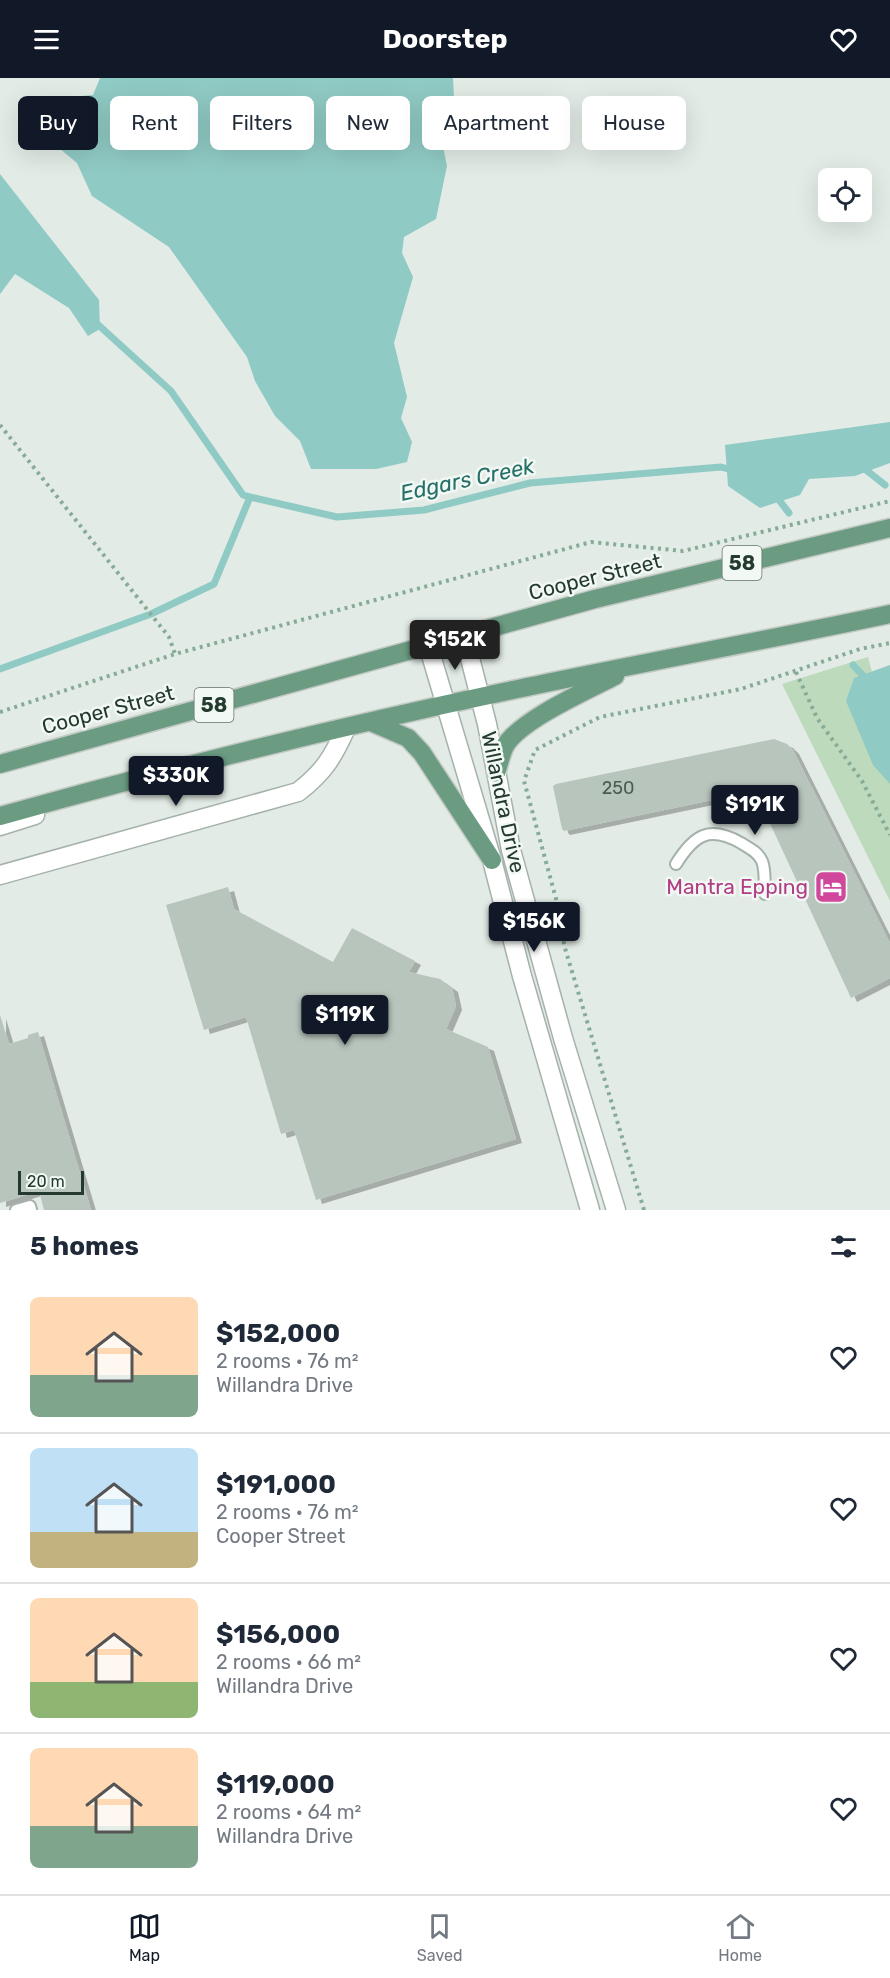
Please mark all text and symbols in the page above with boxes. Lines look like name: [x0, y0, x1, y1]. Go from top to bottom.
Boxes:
icon: menu: [30, 23, 63, 56]
text: Doorstep: [382, 23, 508, 55]
icon: heart: [827, 23, 860, 56]
chip: Buy: [18, 96, 98, 150]
chip: Rent: [110, 96, 198, 150]
chip: Filters: [210, 96, 314, 150]
chip: New: [326, 96, 410, 150]
chip: Apartment: [422, 96, 570, 150]
chip: House: [582, 96, 686, 150]
map controls: [818, 168, 872, 222]
button: locate: [818, 168, 872, 222]
water label: Edgars Creek: [398, 452, 537, 507]
road number: 58: [722, 546, 762, 580]
street label: Cooper Street: [526, 548, 664, 605]
pin: $152K: [413, 620, 497, 671]
text: $152K: [424, 627, 486, 651]
street label: Cooper Street: [39, 680, 177, 739]
road number: 58: [194, 688, 234, 722]
street label: Willandra Drive: [476, 729, 531, 875]
pin: $330K: [134, 756, 218, 807]
text: $330K: [143, 763, 209, 787]
house number: 250: [602, 777, 634, 799]
pin: $191K: [713, 785, 797, 836]
text: $191K: [725, 792, 785, 816]
hotel icon: Mantra Epping: [813, 869, 849, 905]
place label: Mantra Epping: [666, 874, 808, 899]
pin: $156K: [492, 902, 576, 953]
text: $156K: [503, 909, 565, 933]
pin: $119K: [303, 995, 387, 1046]
text: $119K: [315, 1002, 375, 1026]
scale bar: [18, 1168, 84, 1196]
text: 20 m: [27, 1172, 65, 1191]
icon: filters: [827, 1230, 860, 1263]
text: 5 homes: [30, 1231, 139, 1262]
text: $152,000: [216, 1318, 340, 1349]
icon: home: [78, 1321, 150, 1393]
icon: heart: [827, 1341, 860, 1374]
text: 2 rooms · 76 m²: [216, 1349, 359, 1373]
text: Willandra Drive: [216, 1373, 353, 1397]
text: $191,000: [216, 1469, 336, 1500]
icon: home: [78, 1472, 150, 1544]
icon: heart: [827, 1492, 860, 1525]
text: 2 rooms · 76 m²: [216, 1500, 359, 1524]
text: Cooper Street: [216, 1524, 345, 1548]
text: $156,000: [216, 1619, 340, 1650]
icon: home: [78, 1622, 150, 1694]
icon: heart: [827, 1642, 860, 1675]
text: 2 rooms · 66 m²: [216, 1650, 361, 1674]
text: Willandra Drive: [216, 1674, 353, 1698]
text: $119,000: [216, 1769, 335, 1800]
icon: home: [78, 1772, 150, 1844]
icon: heart: [827, 1792, 860, 1825]
text: 2 rooms · 64 m²: [216, 1800, 361, 1824]
text: Willandra Drive: [216, 1824, 353, 1848]
tab: Map: [128, 1910, 161, 1965]
tab: Saved: [417, 1910, 462, 1965]
tab: Home: [718, 1910, 762, 1965]

